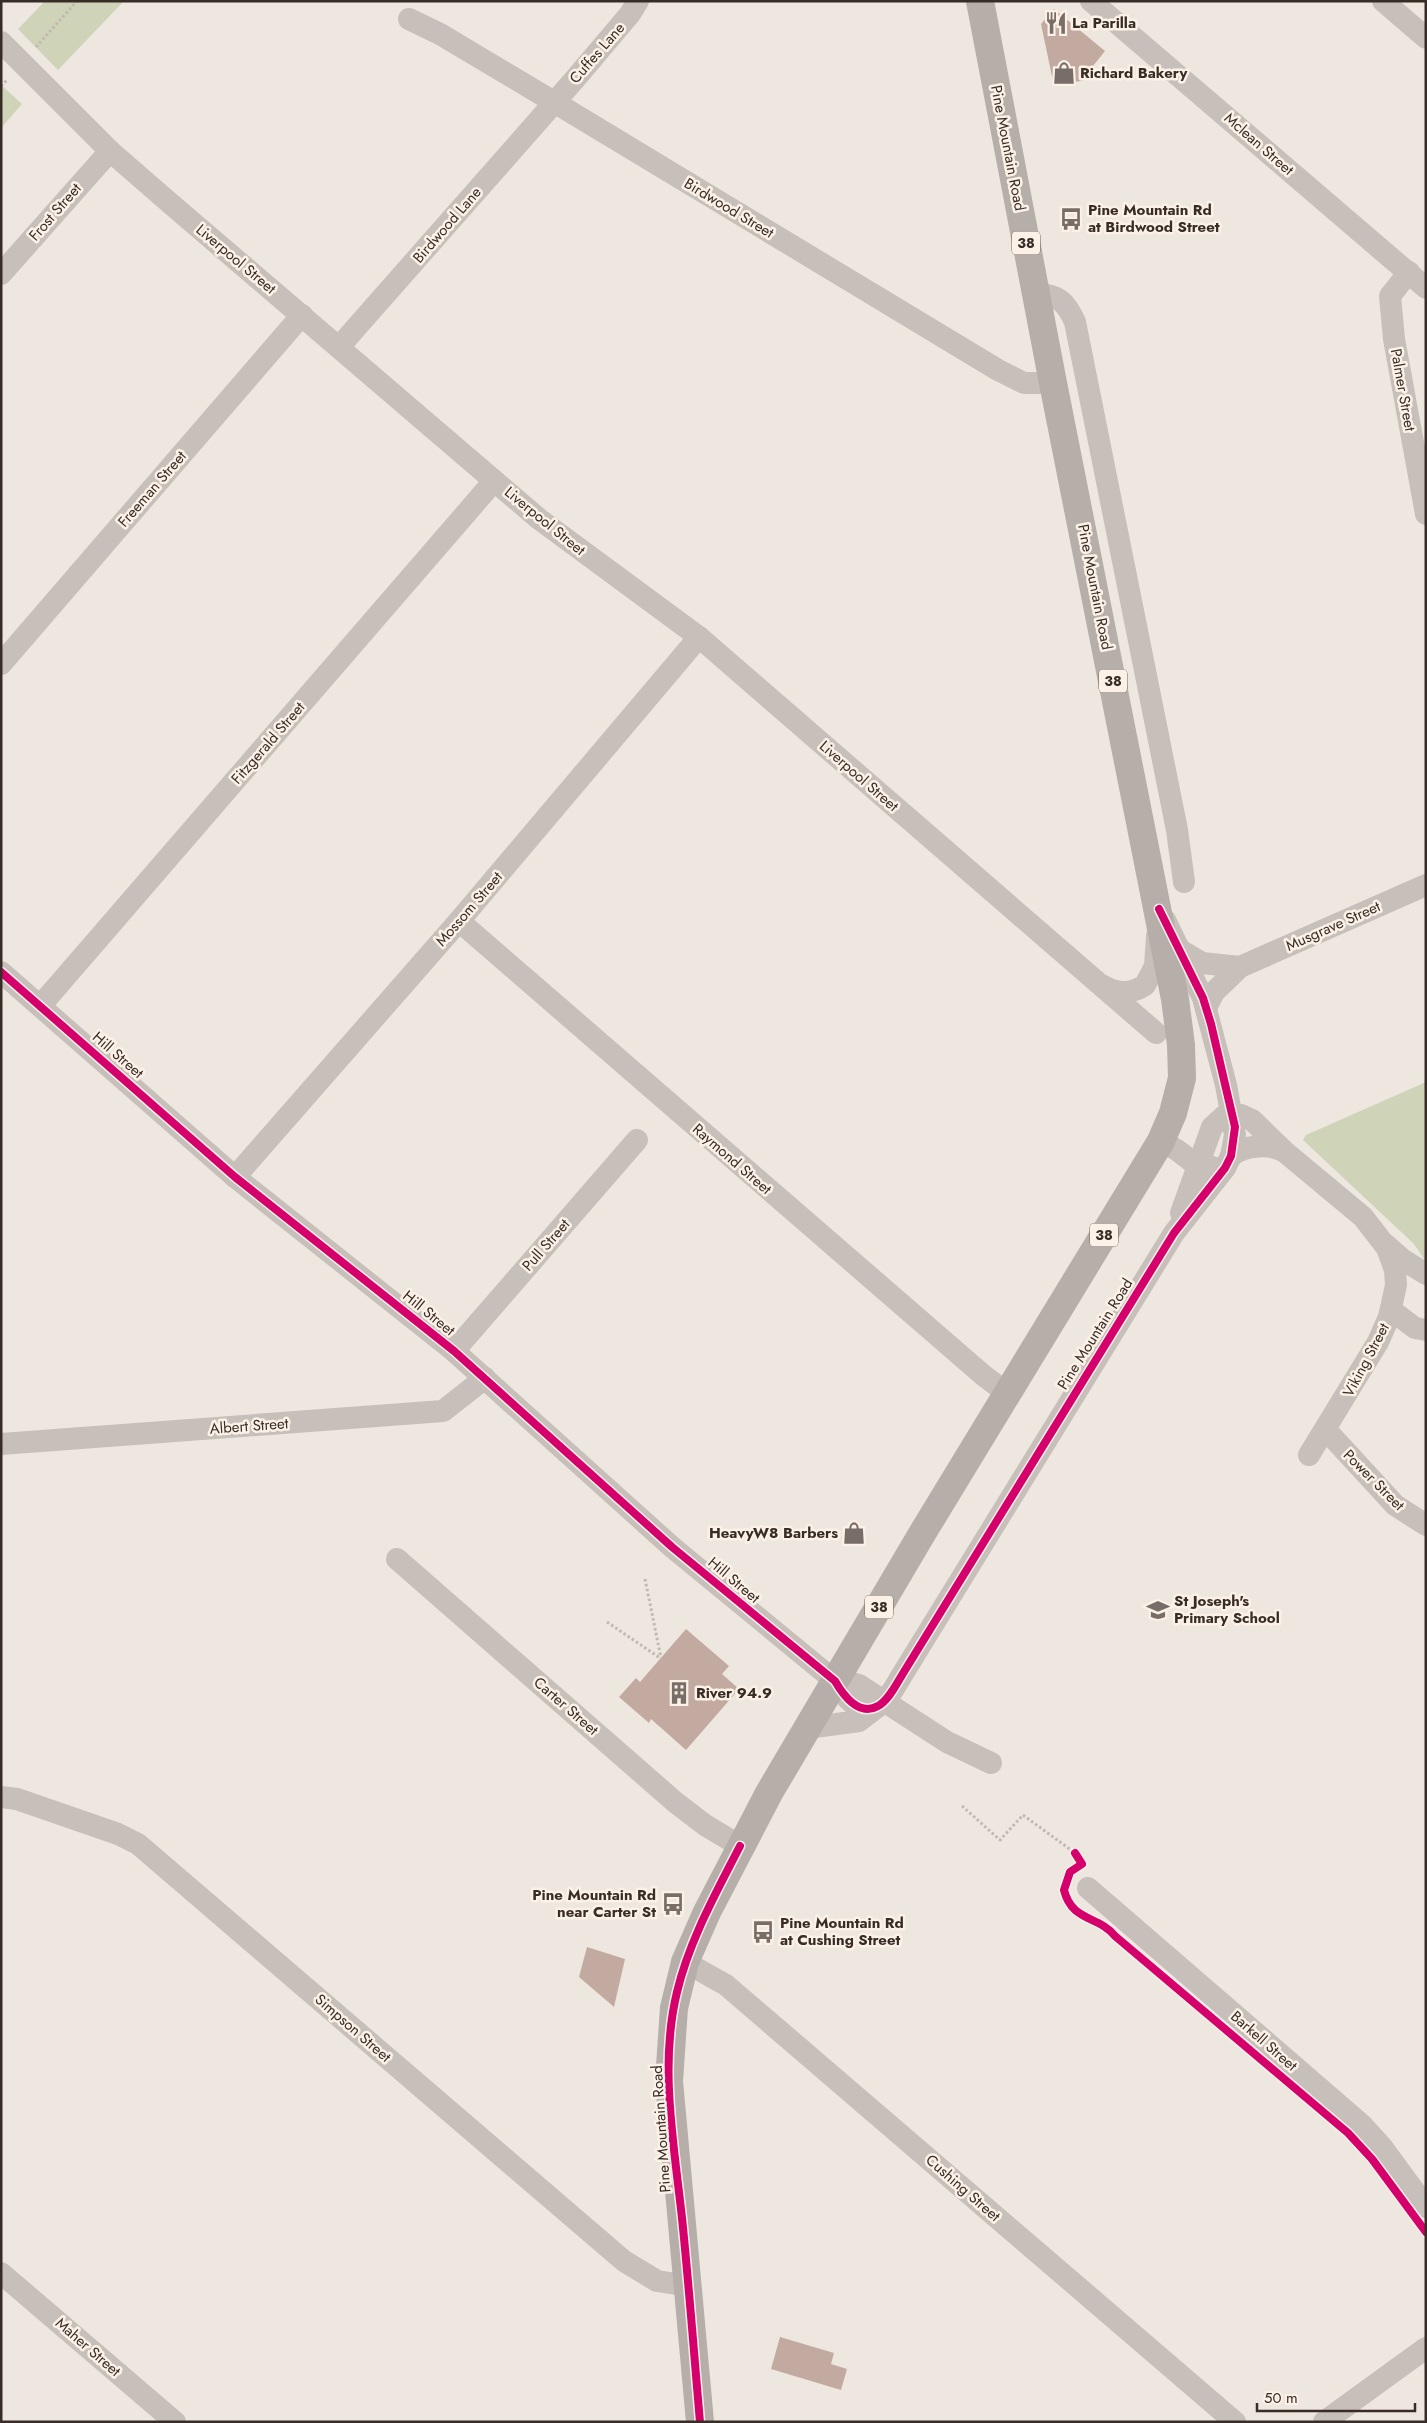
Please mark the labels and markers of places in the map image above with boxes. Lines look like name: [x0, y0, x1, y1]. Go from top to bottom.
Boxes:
restaurant icon: La Parilla: [1043, 10, 1069, 36]
place label: La Parilla: [1072, 12, 1136, 34]
shop icon: Richard Bakery: [1051, 60, 1077, 86]
place label: Richard Bakery: [1080, 62, 1187, 84]
place label: Pine Mountain Rd at Birdwood Street: [1088, 199, 1220, 238]
bus stop icon: Pine Mountain Rd at Birdwood Street: [1058, 206, 1084, 232]
shop icon: HeavyW8 Barbers: [841, 1520, 867, 1546]
place label: HeavyW8 Barbers: [709, 1522, 838, 1544]
place label: St Joseph's Primary School: [1174, 1590, 1280, 1629]
school or university icon: St Joseph's Primary School: [1145, 1597, 1171, 1623]
building icon: River 94.9: [666, 1680, 692, 1706]
place label: River 94.9: [696, 1682, 772, 1704]
place label: Pine Mountain Rd near Carter St: [532, 1884, 656, 1923]
bus stop icon: Pine Mountain Rd near Carter St: [660, 1891, 686, 1917]
place label: Pine Mountain Rd at Cushing Street: [780, 1912, 904, 1951]
bus stop icon: Pine Mountain Rd at Cushing Street: [750, 1919, 776, 1945]

